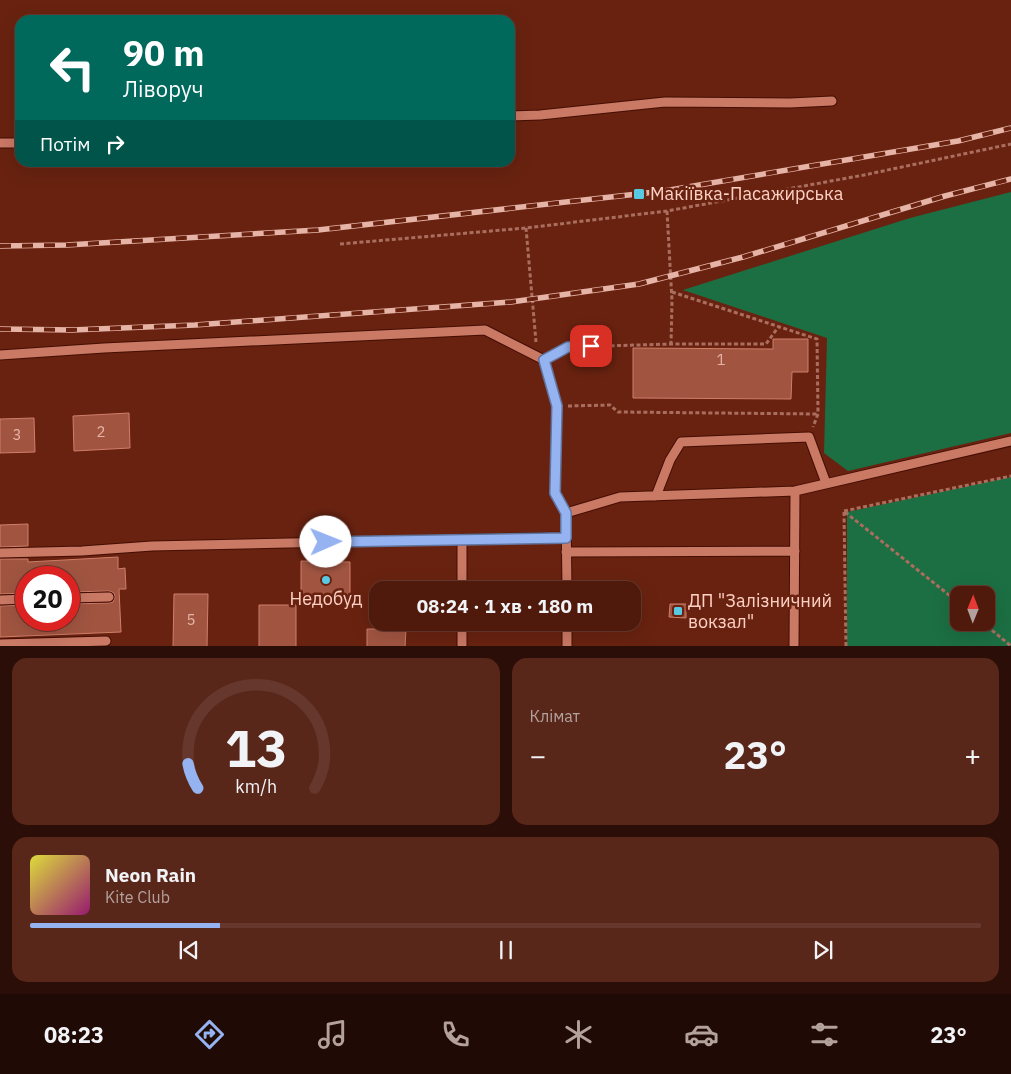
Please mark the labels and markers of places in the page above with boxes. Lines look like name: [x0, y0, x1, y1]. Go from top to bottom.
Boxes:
place label: Макіївка-Пасажирська: [650, 182, 844, 205]
marker: Макіївка-Пасажирська: [632, 187, 646, 201]
pin: [570, 325, 612, 367]
marker: Недобуд: [320, 574, 332, 586]
place label: Недобуд: [289, 587, 363, 610]
place label: ДП "Залізничний вокзал": [688, 589, 832, 633]
marker: ДП "Залізничний вокзал": [672, 605, 684, 617]

